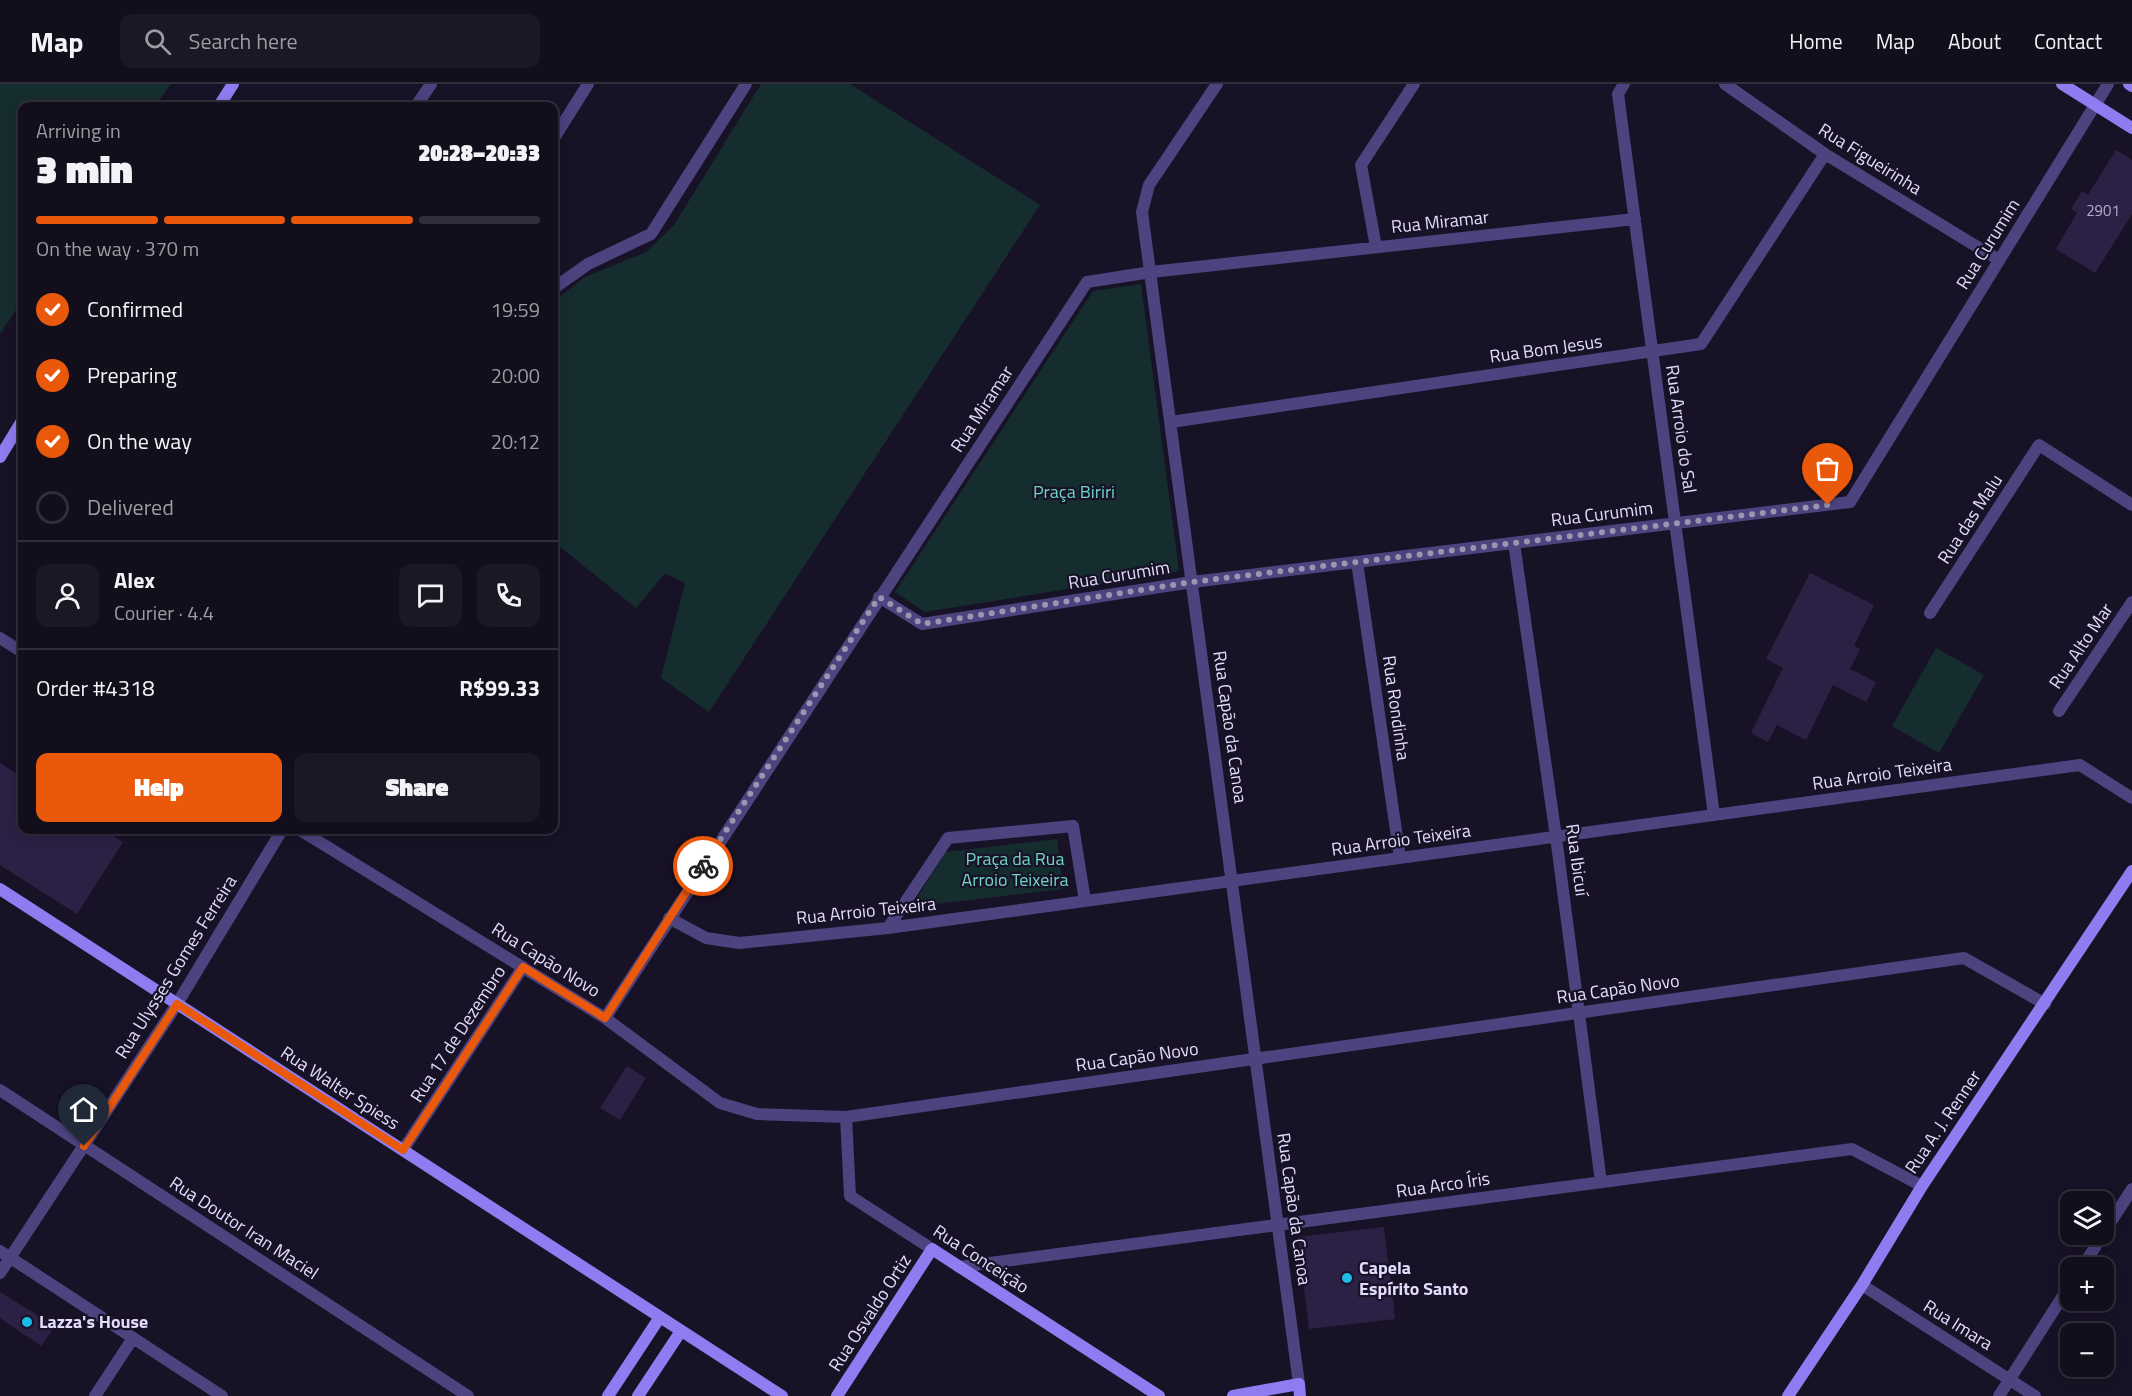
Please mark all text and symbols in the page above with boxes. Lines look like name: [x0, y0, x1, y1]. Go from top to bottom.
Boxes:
search box: [120, 14, 540, 68]
text: Map: [30, 20, 84, 63]
text: Search here: [189, 24, 298, 58]
icon: search: [141, 25, 174, 58]
text: Home: [1789, 25, 1843, 57]
text: Map: [1876, 25, 1915, 57]
text: About: [1948, 25, 2001, 57]
text: Contact: [2034, 25, 2102, 57]
text: Arriving in: [36, 115, 121, 146]
street label: Rua Figueirinha: [1813, 116, 1927, 201]
text: 20:28–20:33: [418, 136, 540, 170]
text: 3 min: [36, 139, 133, 198]
street label: Rua Curumim: [1949, 193, 2026, 294]
house number: 2901: [2086, 199, 2120, 222]
street label: Rua Miramar: [1390, 203, 1490, 240]
text: On the way · 370 m: [36, 233, 199, 264]
text: Confirmed: [87, 292, 183, 326]
icon: check: [36, 293, 69, 326]
text: 19:59: [491, 294, 540, 325]
street label: Rua Bom Jesus: [1488, 327, 1604, 370]
text: Preparing: [87, 358, 177, 392]
icon: check: [36, 359, 69, 392]
text: 20:00: [491, 360, 540, 391]
street label: Rua Miramar: [944, 360, 1020, 457]
street label: Rua Arroio do Sal: [1659, 363, 1704, 495]
text: On the way: [87, 424, 192, 458]
icon: check: [36, 425, 69, 458]
text: 20:12: [491, 426, 540, 457]
pin: [1802, 443, 1853, 505]
icon: bag: [1811, 452, 1844, 485]
street label: Rua das Malu: [1930, 468, 2009, 569]
park label: Praça Biriri: [1033, 478, 1115, 505]
text: Delivered: [87, 490, 174, 524]
street label: Rua Curumim: [1549, 494, 1654, 533]
street label: Rua Curumim: [1066, 553, 1172, 596]
text: Alex: [114, 563, 155, 597]
button: person: [36, 564, 99, 627]
button: chat: [399, 564, 462, 627]
button: phone: [477, 564, 540, 627]
text: Courier · 4.4: [114, 597, 214, 628]
street label: Rua Alto Mar: [2042, 597, 2119, 694]
street label: Rua Capão da Canoa: [1206, 649, 1255, 805]
street label: Rua Rondinha: [1376, 654, 1417, 762]
text: Order #4318: [36, 671, 155, 705]
text: R$99.33: [459, 671, 540, 705]
street label: Rua Arroio Teixeira: [1810, 750, 1953, 797]
button: Help: [36, 753, 282, 822]
button: Share: [294, 753, 540, 822]
street label: Rua Arroio Teixeira: [1329, 816, 1472, 863]
street label: Rua Ibicuí: [1559, 822, 1596, 900]
courier: [673, 836, 733, 896]
park label: Praça da Rua Arroio Teixeira: [962, 845, 1068, 893]
icon: bike: [687, 850, 720, 883]
street label: Rua Ulysses Gomes Ferreira: [108, 870, 243, 1064]
street label: Rua Arroio Teixeira: [795, 890, 937, 931]
street label: Rua Capão Novo: [487, 915, 606, 1004]
street label: Rua 17 de Dezembro: [403, 960, 512, 1107]
street label: Rua Capão Novo: [1555, 967, 1681, 1010]
street label: Rua Capão Novo: [1074, 1035, 1200, 1078]
street label: Rua Walter Spiess: [275, 1039, 405, 1136]
street label: Rua A. J. Renner: [1898, 1064, 1987, 1179]
pin: [58, 1084, 109, 1146]
icon: home: [67, 1093, 100, 1126]
street label: Rua Capão da Canoa: [1270, 1131, 1319, 1287]
street label: Rua Arco Íris: [1394, 1165, 1492, 1204]
street label: Rua Doutor Iran Maciel: [164, 1169, 324, 1286]
map controls: [2060, 1191, 2114, 1377]
button: layers: [2060, 1191, 2114, 1245]
street label: Rua Conceição: [928, 1217, 1035, 1300]
street label: Rua Osvaldo Ortiz: [822, 1249, 918, 1377]
place label: Capela Espírito Santo: [1359, 1254, 1468, 1302]
button: +: [2060, 1257, 2114, 1311]
marker: Capela Espírito Santo: [1340, 1271, 1354, 1285]
street label: Rua Imara: [1918, 1293, 1998, 1357]
place label: Lazza's House: [39, 1308, 148, 1335]
marker: Lazza's House: [20, 1315, 34, 1329]
button: −: [2060, 1323, 2114, 1377]

